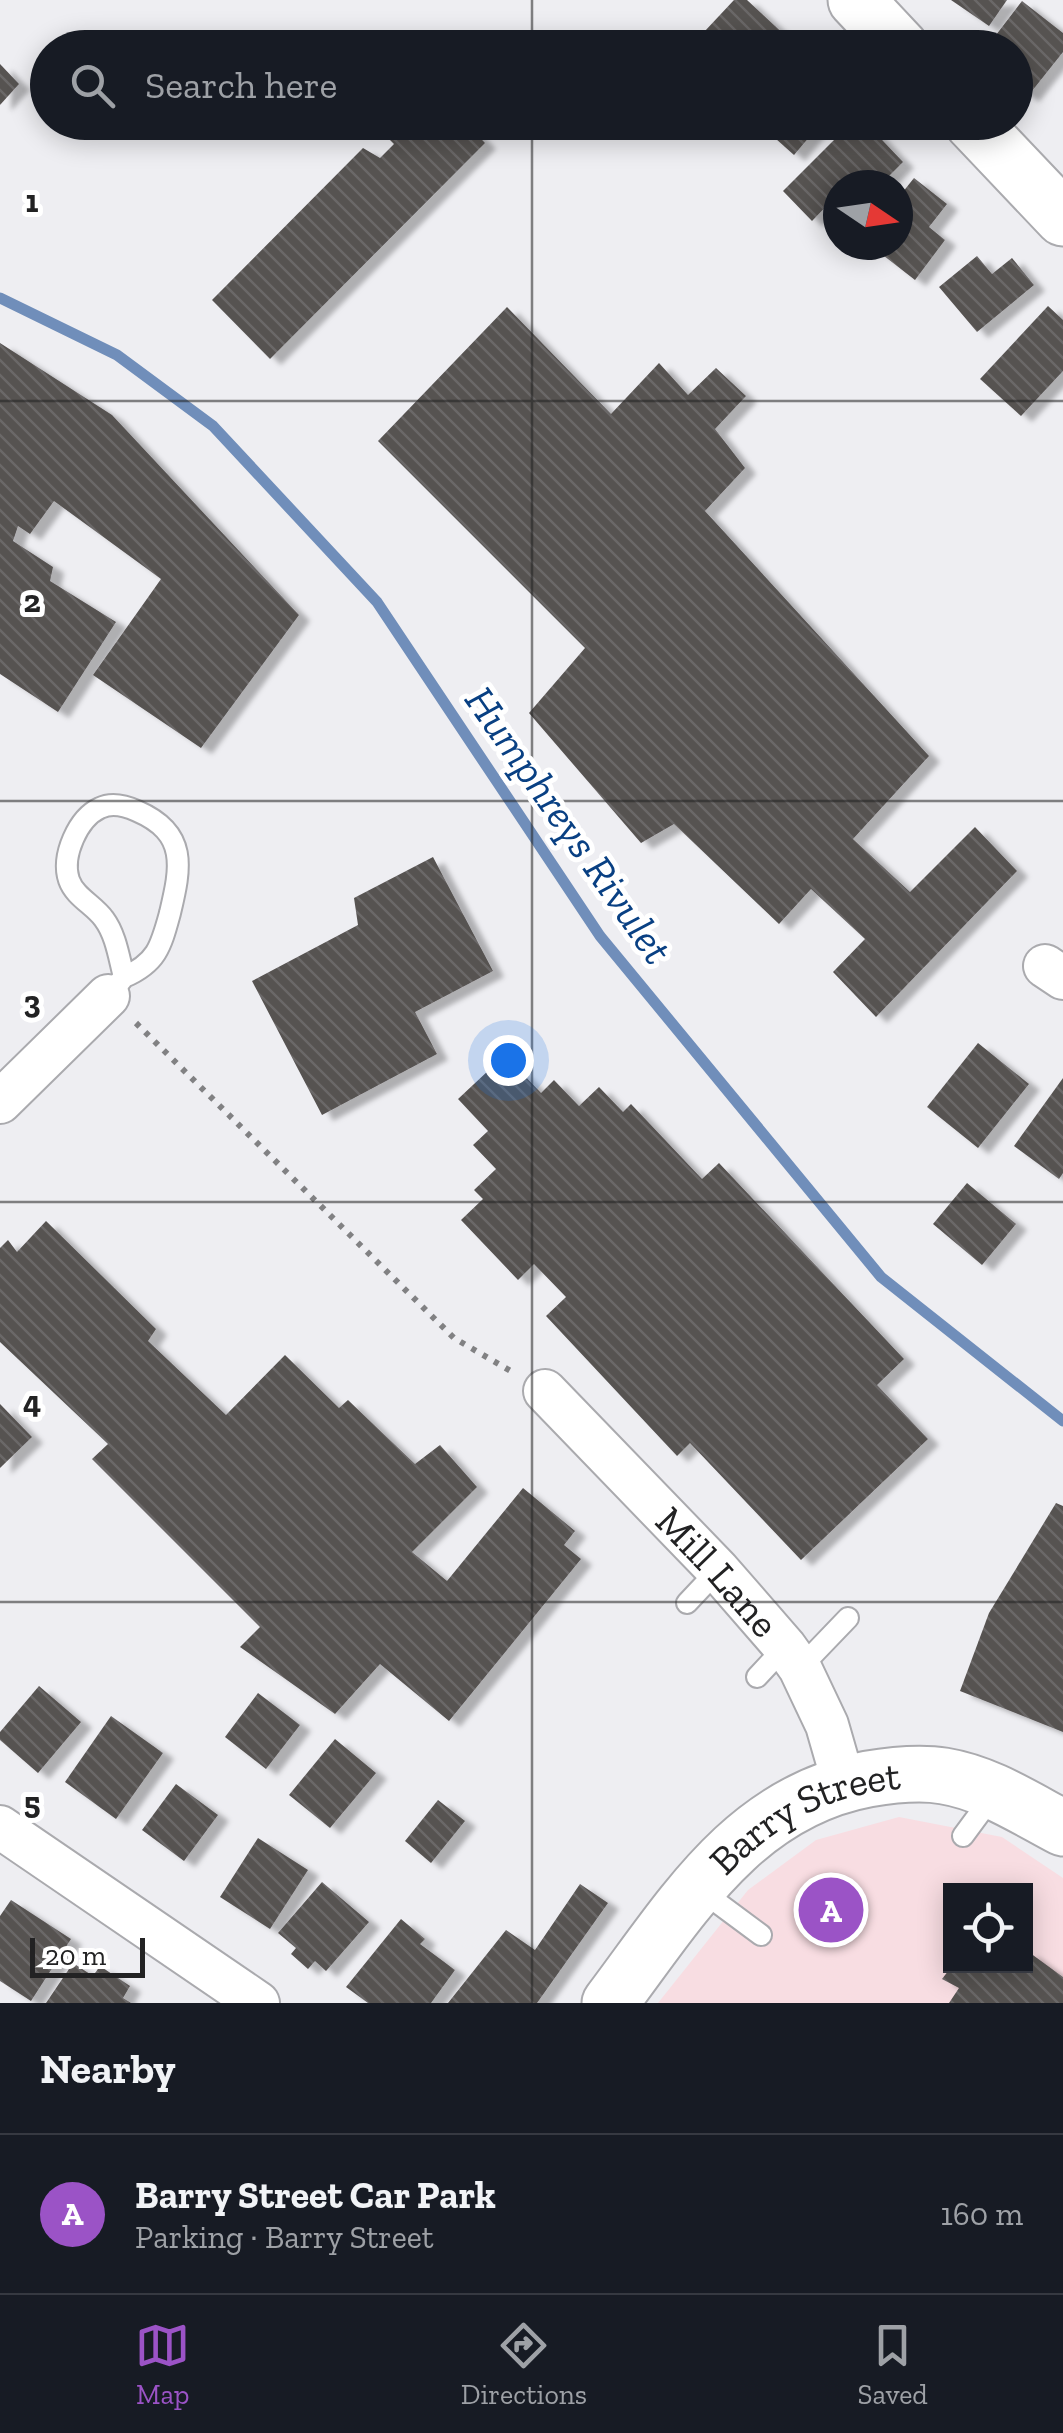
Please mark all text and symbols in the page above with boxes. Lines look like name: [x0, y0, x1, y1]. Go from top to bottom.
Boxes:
search box: [30, 30, 1033, 140]
icon: search: [65, 58, 120, 113]
text: Search here: [145, 62, 337, 108]
north arrow: [823, 170, 913, 260]
text: 1: [26, 182, 39, 220]
text: 2: [23, 582, 41, 620]
water label: Humphreys Rivulet: [454, 677, 684, 973]
text: 3: [23, 983, 41, 1021]
your location: [483, 1035, 534, 1086]
text: 4: [23, 1383, 41, 1421]
street label: Mill Lane: [646, 1497, 789, 1647]
street label: Barry Street: [699, 1751, 903, 1884]
text: 5: [24, 1784, 40, 1822]
pin: A: [798, 1872, 864, 1948]
map controls: [943, 1883, 1033, 1973]
button: locate: [943, 1883, 1033, 1973]
scale bar: [30, 1933, 145, 1978]
text: 20 m: [45, 1939, 106, 1972]
text: Nearby: [40, 2043, 176, 2094]
text: Barry Street Car Park: [135, 2172, 496, 2218]
text: A: [62, 2195, 83, 2233]
text: 160 m: [940, 2195, 1023, 2233]
text: Parking · Barry Street: [135, 2218, 434, 2256]
tab: Map: [135, 2318, 190, 2411]
tab: Directions: [461, 2318, 587, 2411]
tab: Saved: [858, 2318, 928, 2411]

